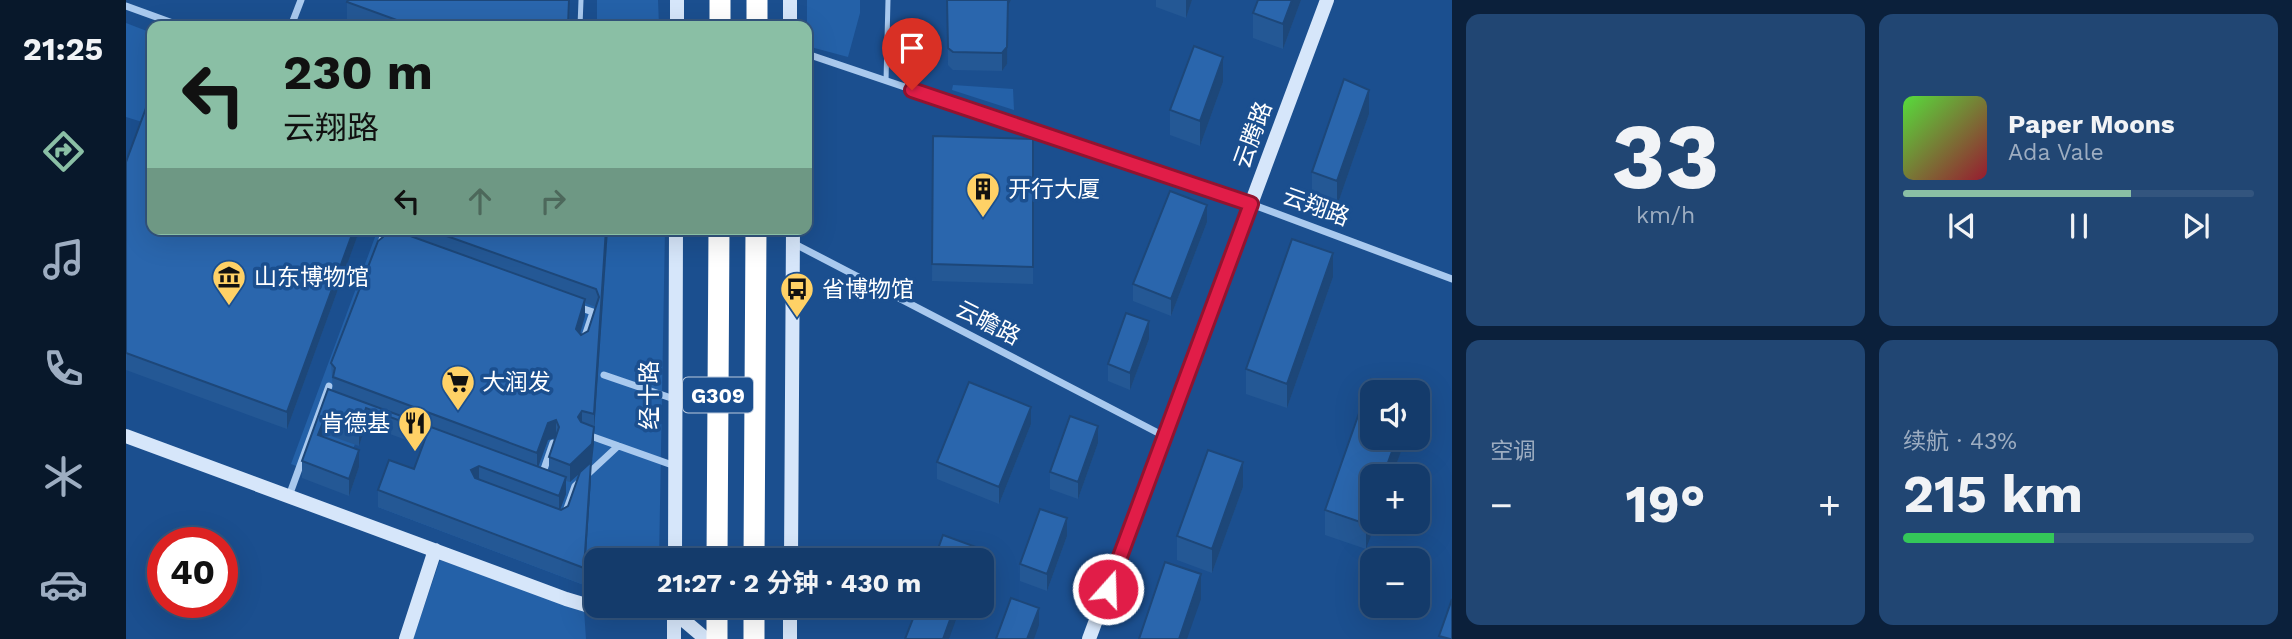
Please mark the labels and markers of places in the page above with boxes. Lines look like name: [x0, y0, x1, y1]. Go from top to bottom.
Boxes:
pin: [882, 18, 942, 90]
building icon: 开行大厦: [964, 170, 1002, 219]
place label: 开行大厦: [1008, 176, 1100, 203]
museum icon: 山东博物馆: [210, 258, 248, 307]
place label: 山东博物馆: [254, 264, 369, 291]
bus stop icon: 省博物馆: [778, 270, 816, 319]
place label: 省博物馆: [822, 276, 914, 303]
supermarket icon: 大润发: [439, 363, 477, 412]
place label: 大润发: [482, 369, 551, 396]
restaurant icon: 肯德基: [396, 404, 434, 453]
place label: 肯德基: [321, 410, 390, 437]

